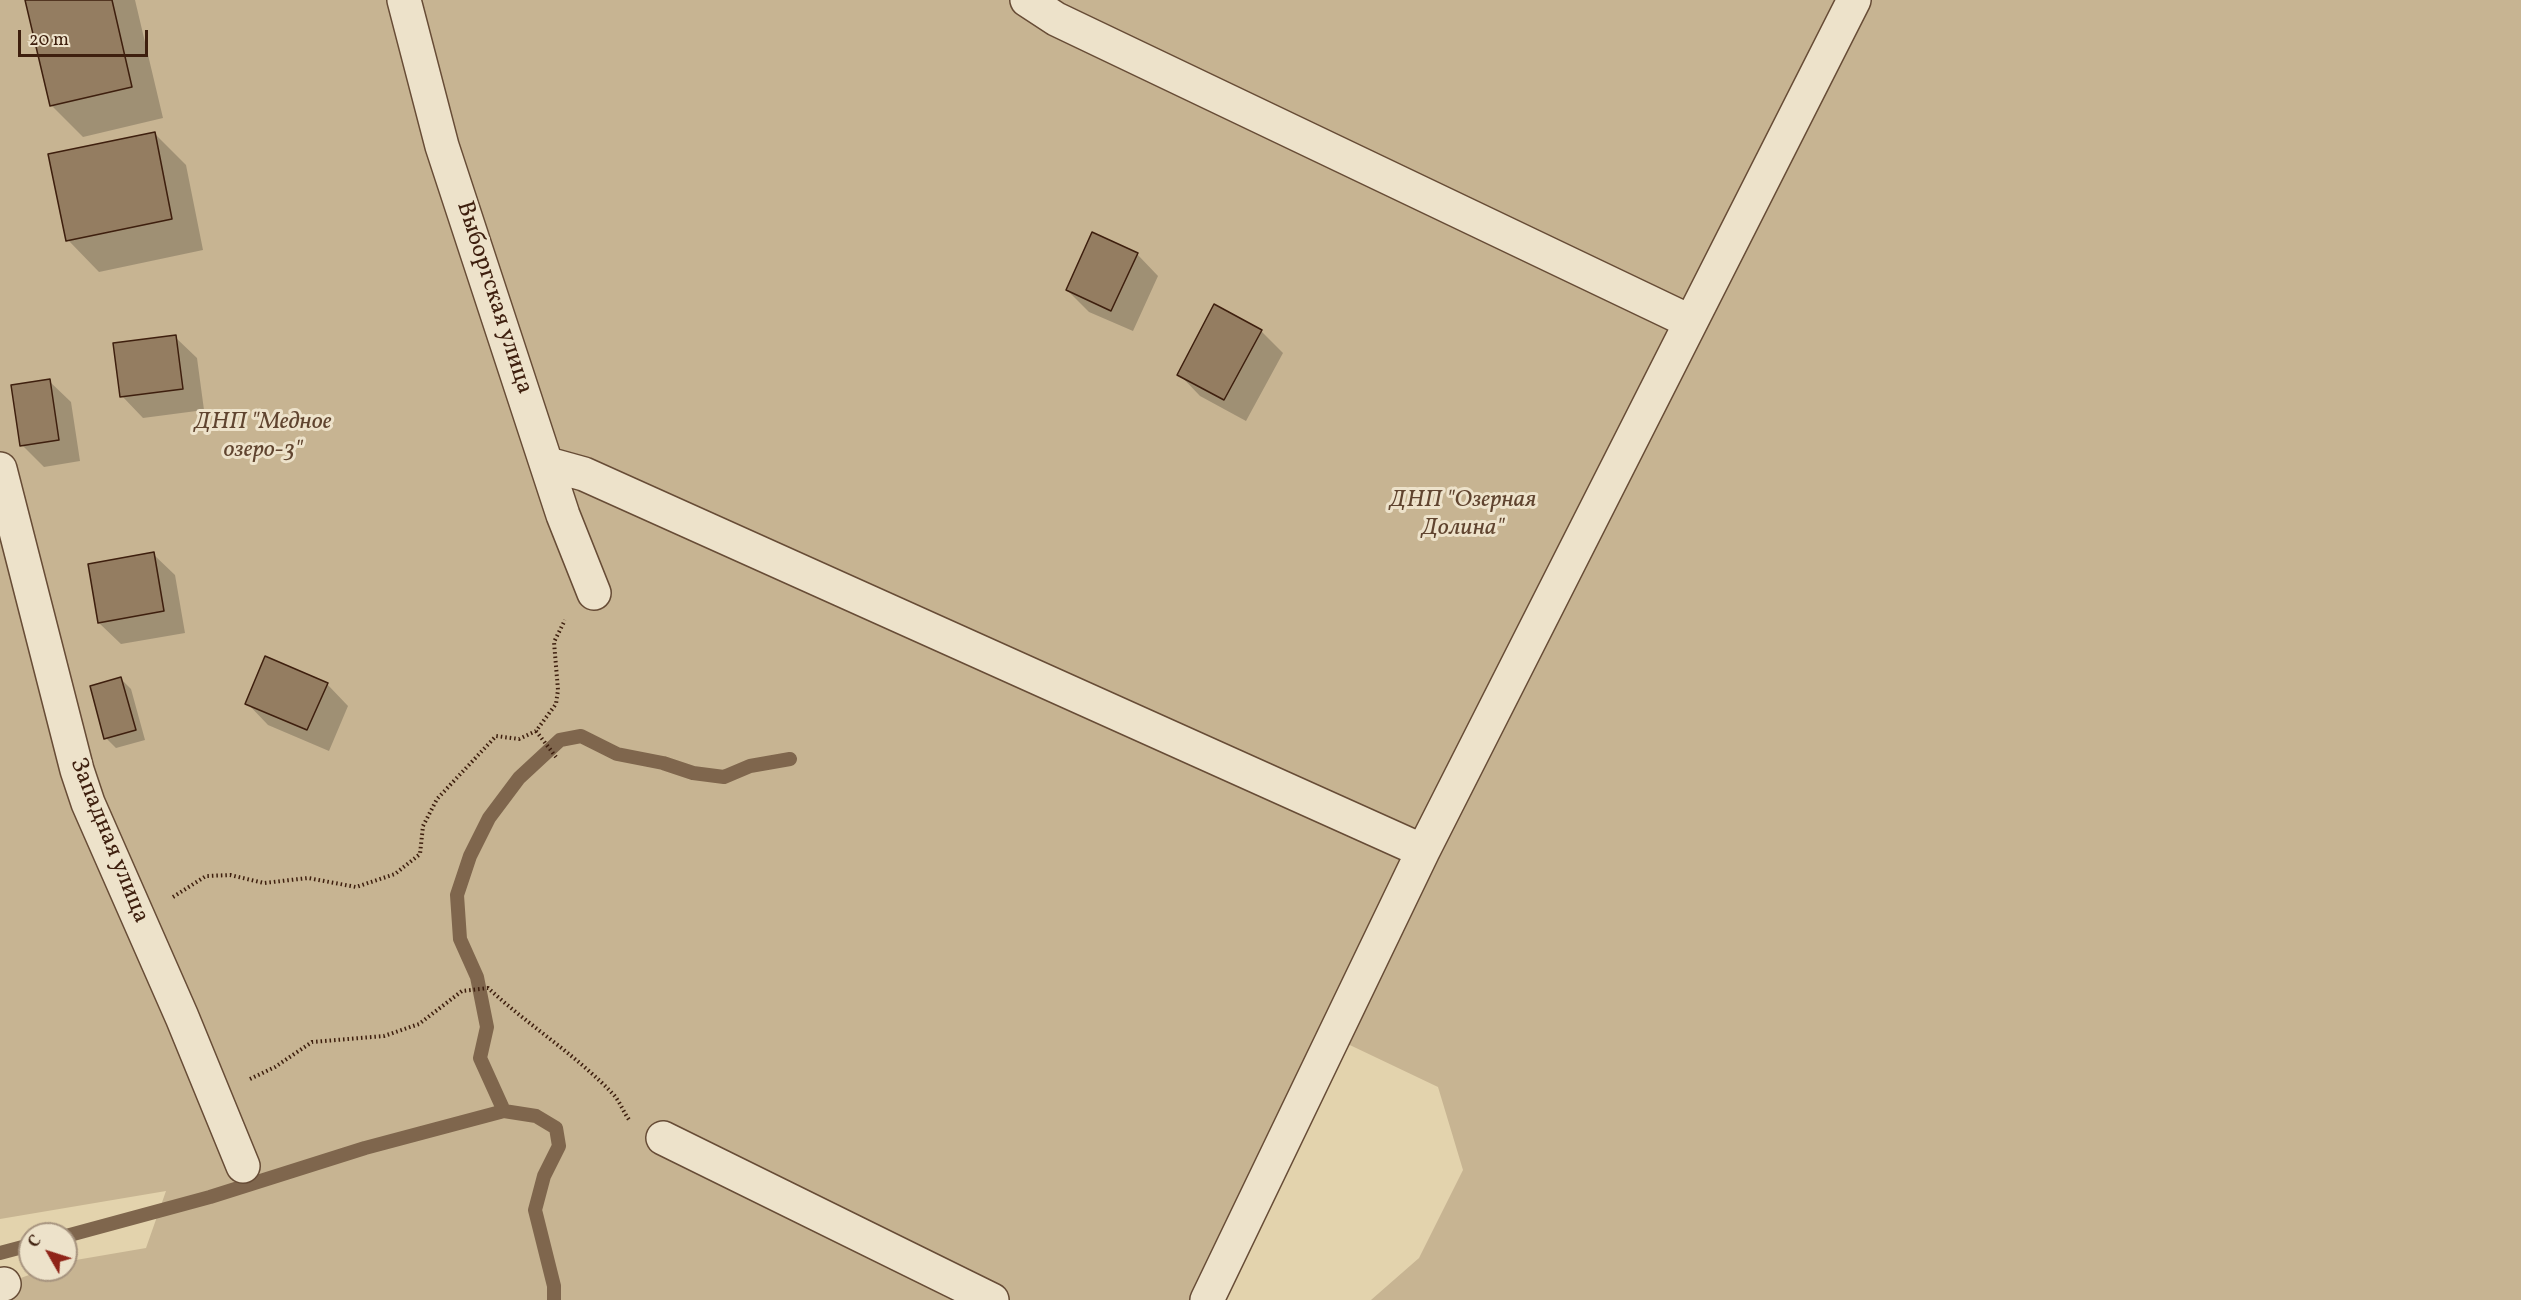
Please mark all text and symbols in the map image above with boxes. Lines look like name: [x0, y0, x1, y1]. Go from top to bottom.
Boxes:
scale bar: [21, 18, 152, 56]
text: 20 m: [29, 28, 69, 53]
street label: Выборгская улица: [448, 198, 538, 398]
park label: ДНП "Медное озеро-3": [195, 410, 331, 466]
park label: ДНП "Озерная Долина": [1390, 488, 1536, 544]
street label: Западная улица: [62, 754, 154, 928]
north arrow: [18, 1222, 78, 1282]
text: С: [24, 1231, 47, 1253]

